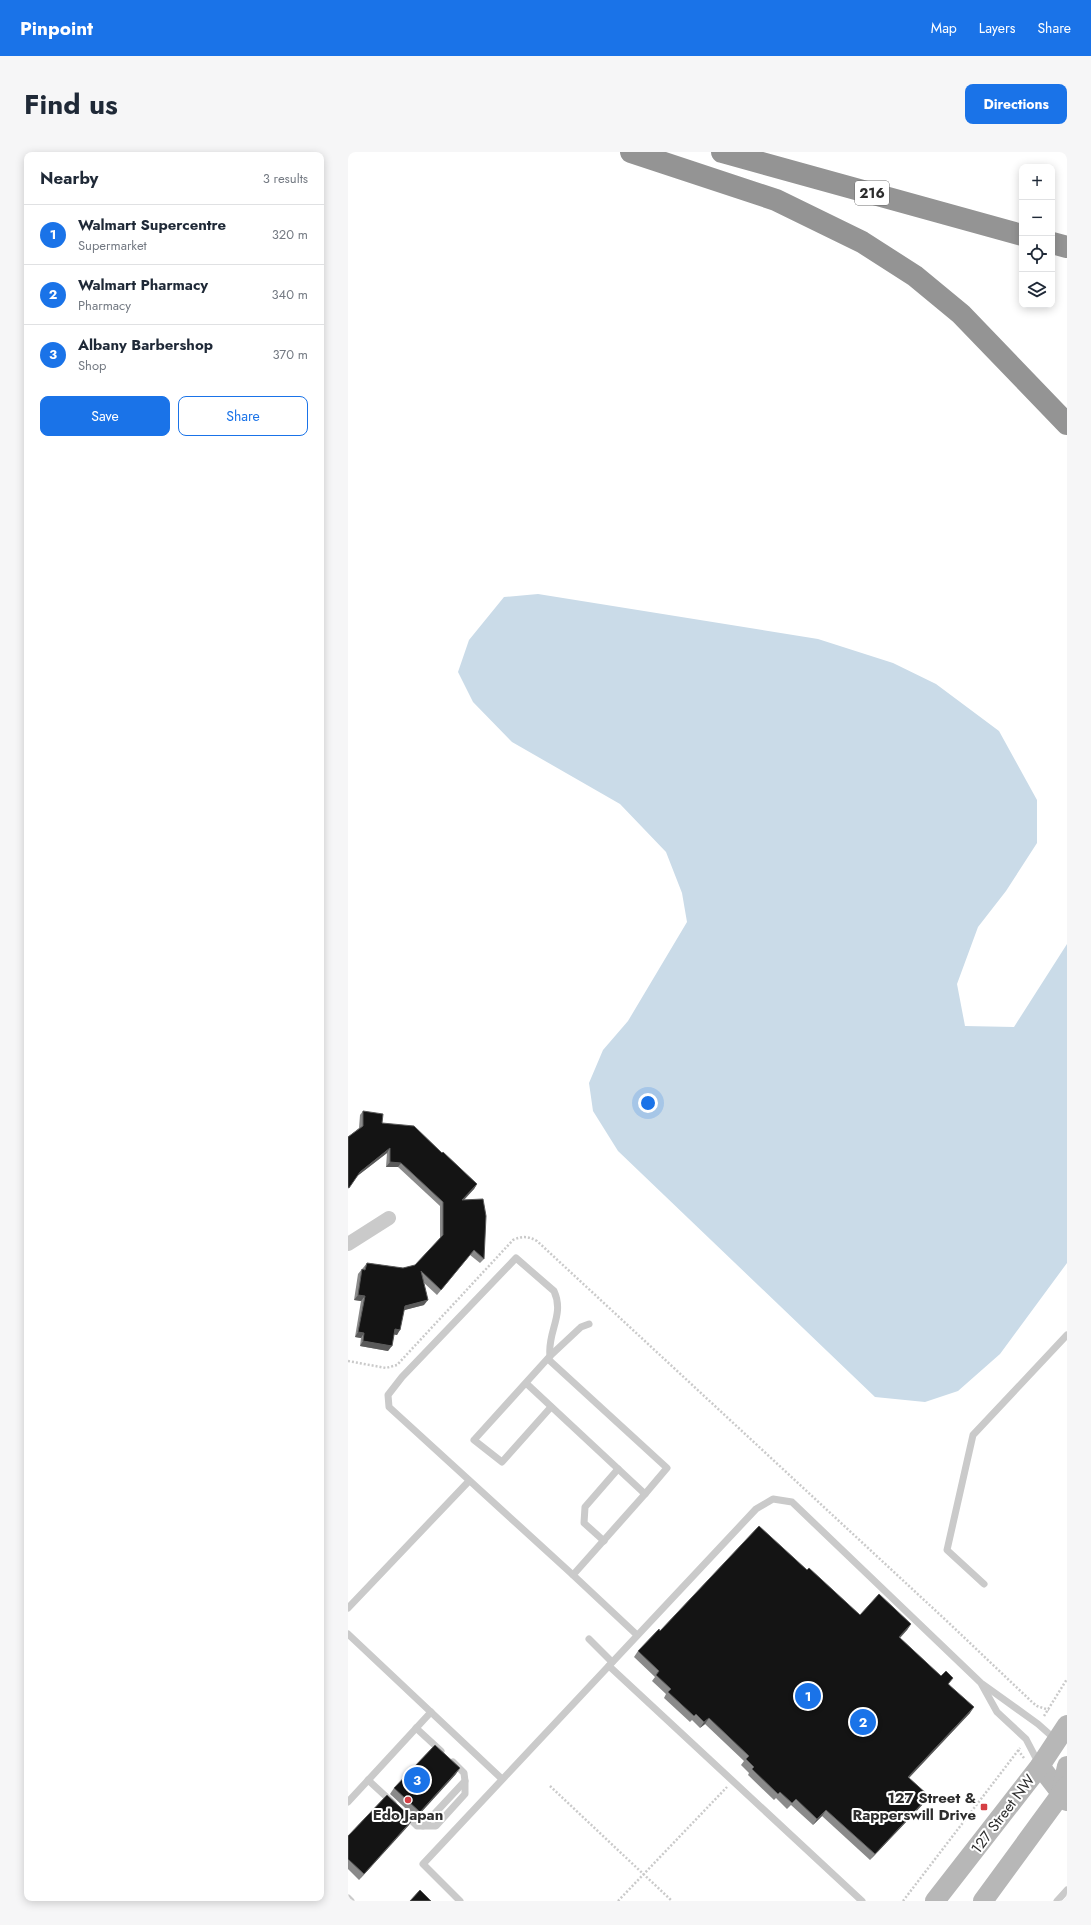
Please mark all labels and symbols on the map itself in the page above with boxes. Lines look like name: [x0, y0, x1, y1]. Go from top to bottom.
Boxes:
road number: 216: [855, 181, 889, 205]
your location: [638, 1093, 658, 1113]
pin: 1: [795, 1681, 821, 1711]
pin: 2: [850, 1707, 876, 1737]
pin: 3: [404, 1765, 430, 1795]
street label: 127 Street NW: [966, 1770, 1040, 1858]
place label: 127 Street & Rapperswill Drive: [852, 1787, 977, 1826]
marker: Edo Japan: [403, 1795, 413, 1805]
marker: 127 Street & Rapperswill Drive: [979, 1802, 989, 1812]
place label: Edo Japan: [373, 1804, 443, 1826]

